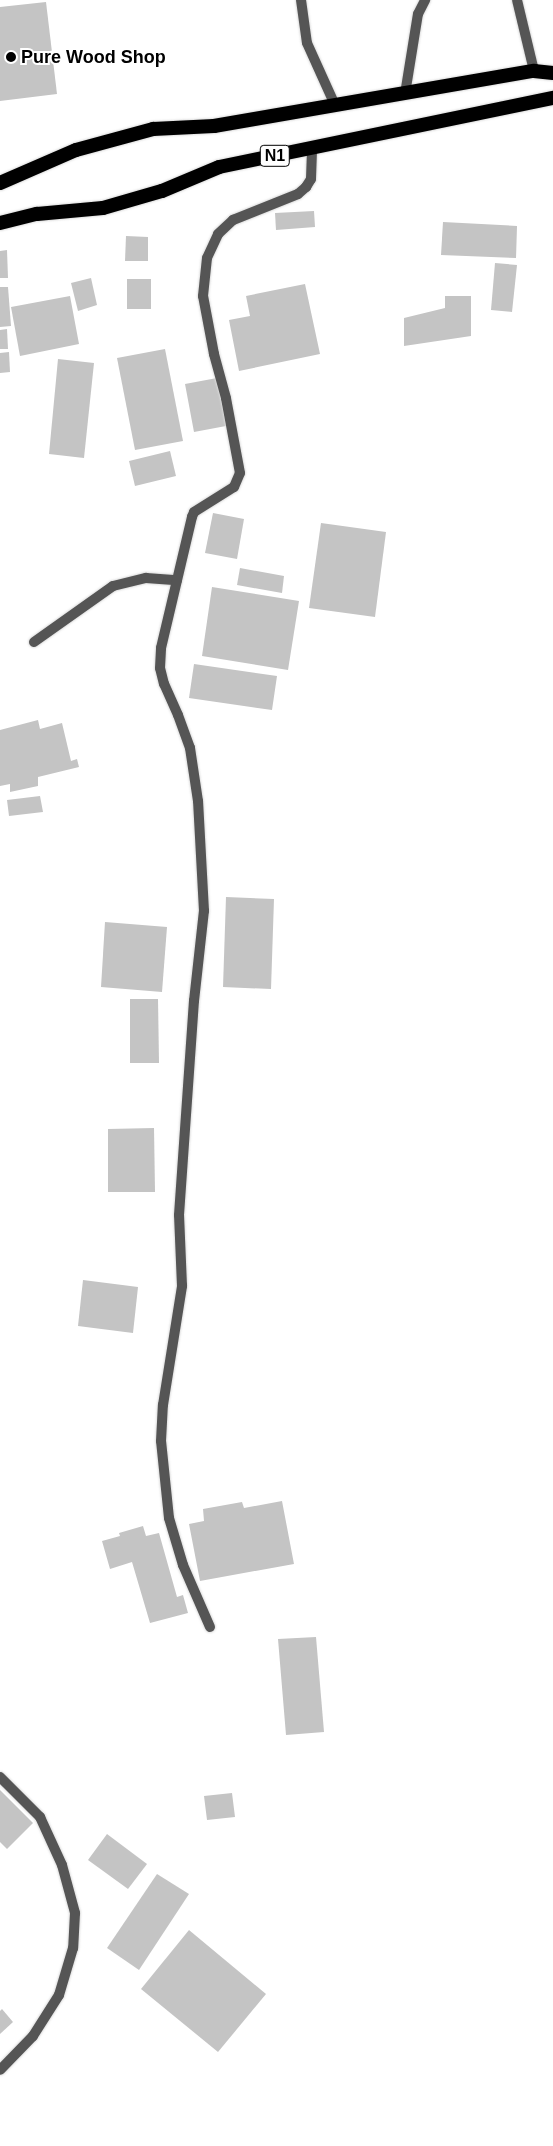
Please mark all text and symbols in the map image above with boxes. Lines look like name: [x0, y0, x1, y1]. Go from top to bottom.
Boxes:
place label: Pure Wood Shop: [21, 46, 166, 68]
marker: Pure Wood Shop: [5, 51, 17, 63]
road number: N1: [259, 142, 291, 170]

